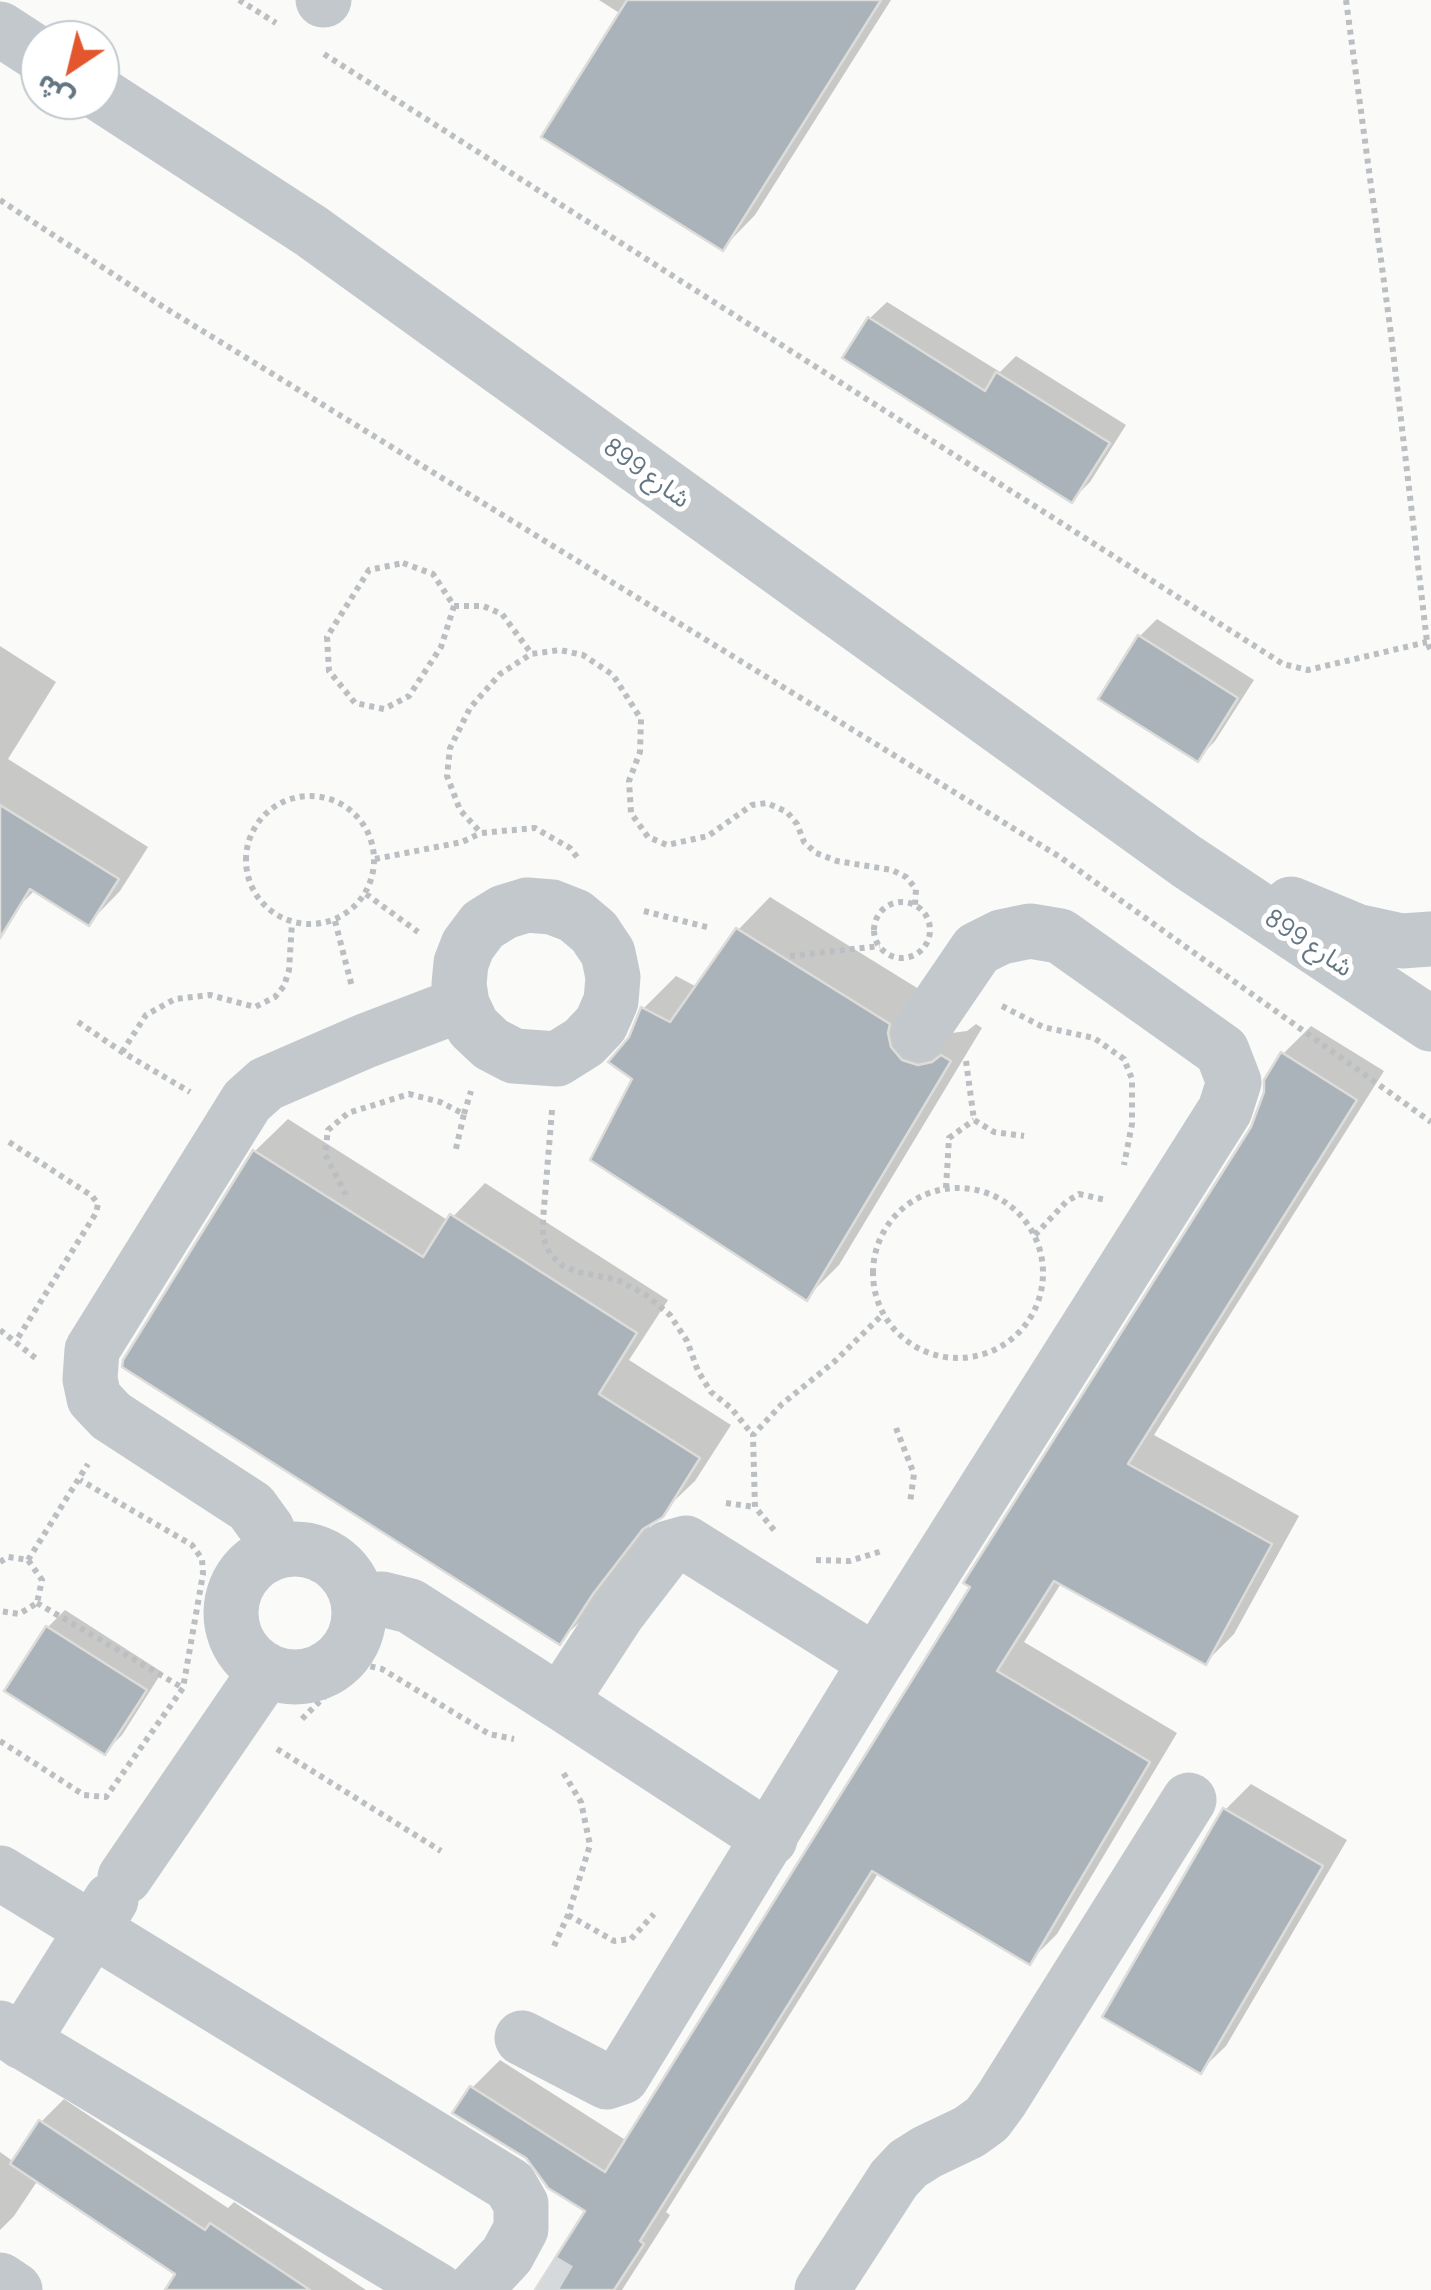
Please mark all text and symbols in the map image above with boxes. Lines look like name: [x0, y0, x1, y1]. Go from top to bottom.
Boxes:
north arrow: [20, 20, 120, 120]
text: ش: [27, 66, 81, 120]
street label: شارع 899: [597, 433, 695, 515]
street label: شارع 899: [1258, 904, 1358, 984]

